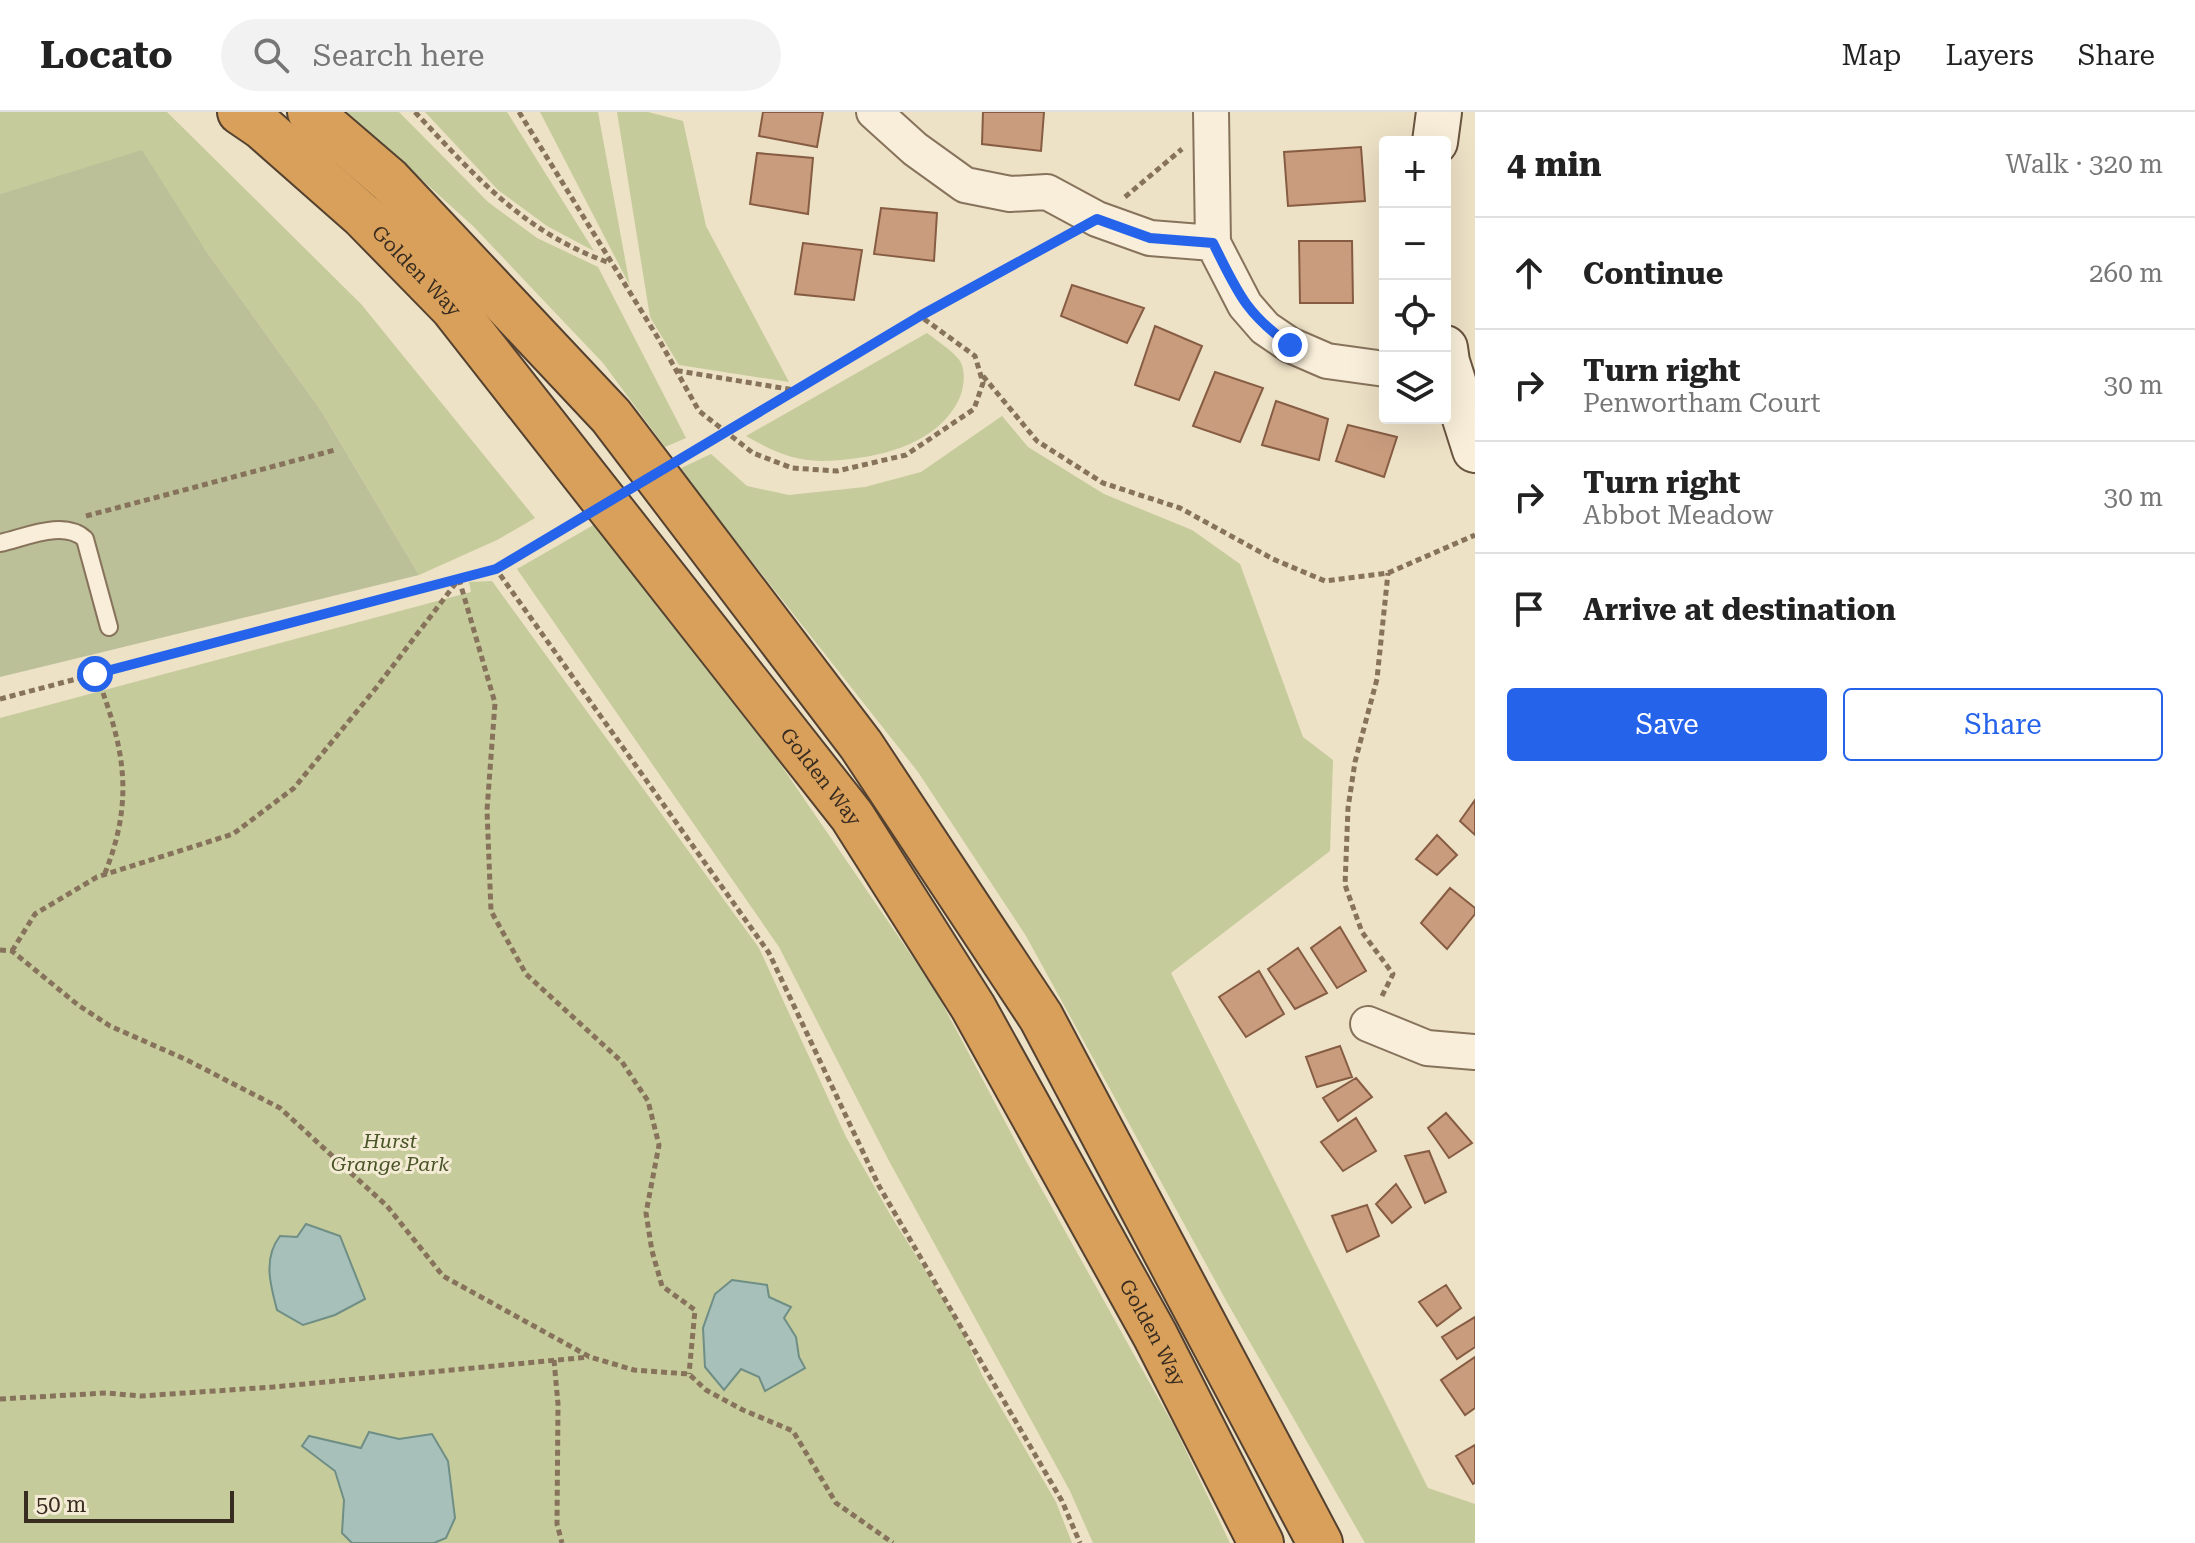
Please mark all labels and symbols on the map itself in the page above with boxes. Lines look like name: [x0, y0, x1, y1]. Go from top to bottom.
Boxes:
street label: Golden Way: [367, 220, 467, 321]
route end: [1272, 327, 1308, 363]
route start: [77, 656, 113, 692]
street label: Golden Way: [775, 723, 867, 830]
park label: Hurst Grange Park: [331, 1129, 449, 1176]
street label: Golden Way: [1114, 1275, 1191, 1390]
scale bar: [24, 1487, 234, 1523]

